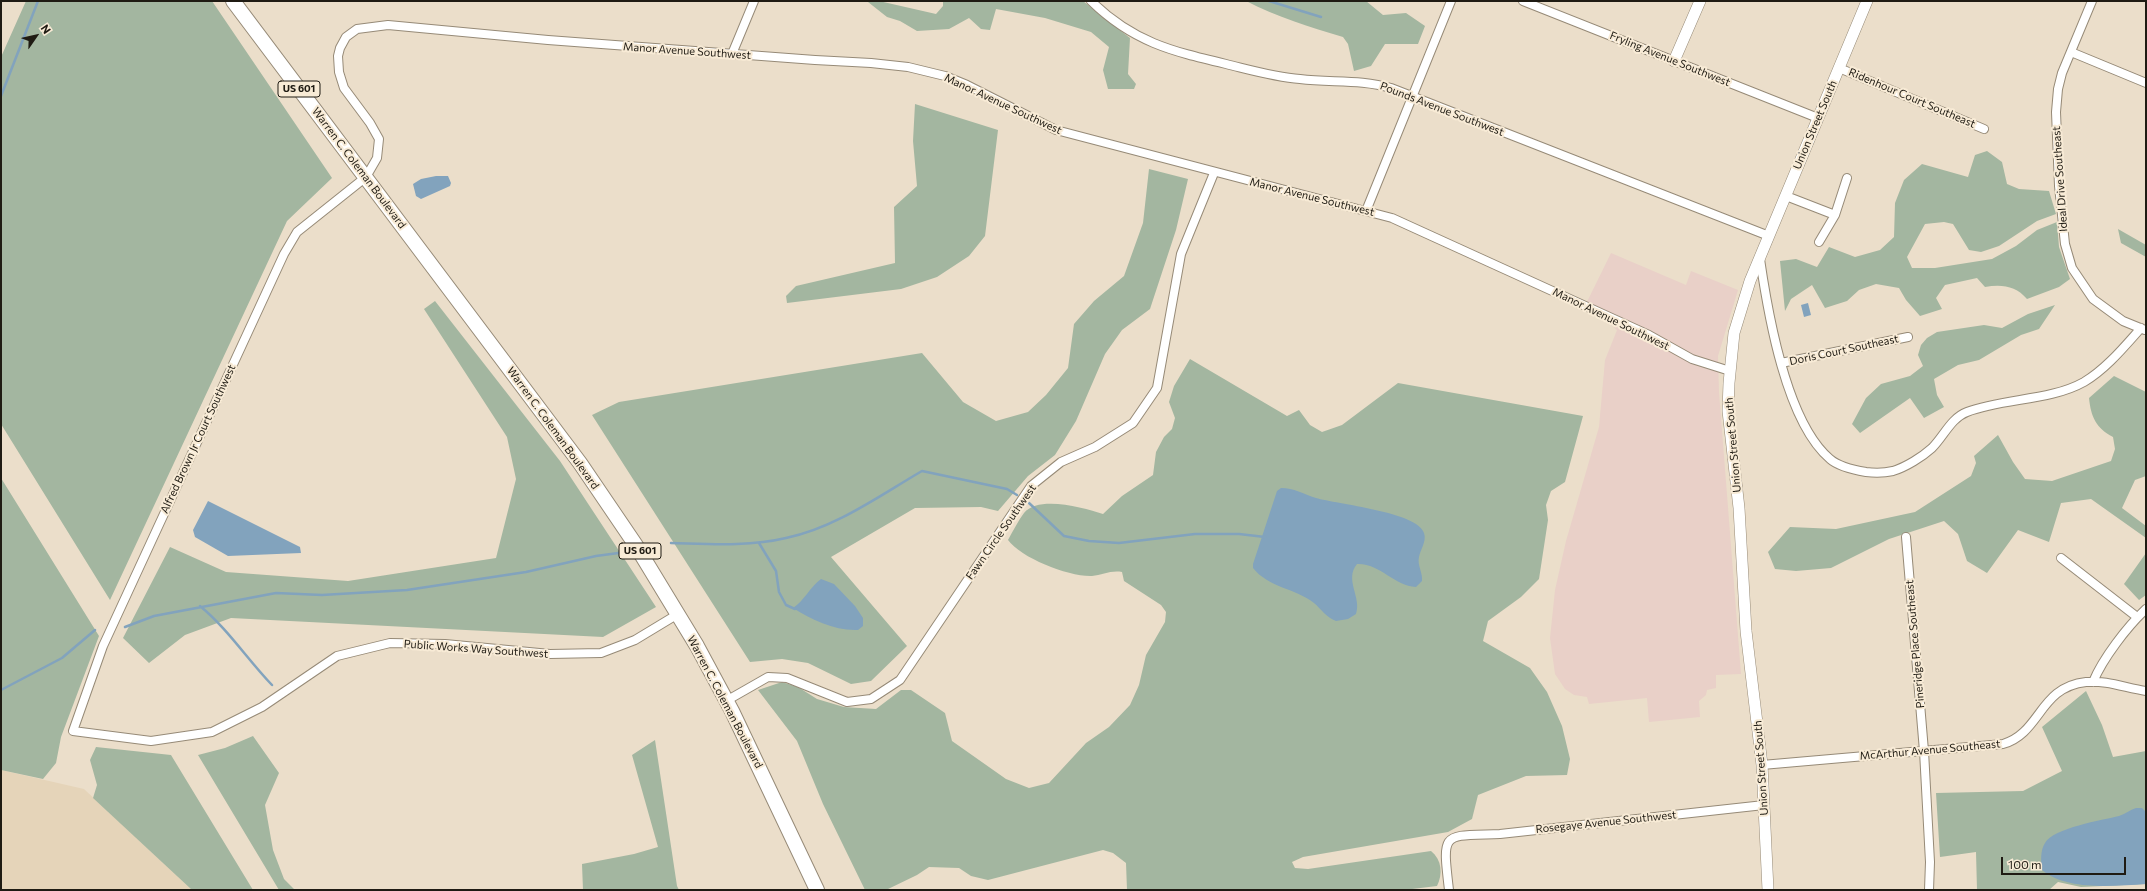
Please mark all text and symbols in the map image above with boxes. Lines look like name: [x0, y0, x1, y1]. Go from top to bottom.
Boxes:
north arrow: [16, 16, 56, 56]
text: N: [39, 22, 54, 36]
street label: Fryling Avenue Southwest: [1608, 29, 1732, 89]
street label: Manor Avenue Southwest: [623, 40, 751, 62]
street label: Ridenhour Court Southeast: [1847, 65, 1977, 131]
street label: Manor Avenue Southwest: [942, 71, 1064, 137]
street label: Pounds Avenue Southwest: [1378, 79, 1506, 139]
street label: Union Street South: [1790, 79, 1840, 171]
road number: US 601: [278, 81, 320, 97]
street label: Warren C. Coleman Boulevard: [309, 105, 409, 231]
street label: Ideal Drive Southeast: [2050, 126, 2070, 232]
street label: Manor Avenue Southwest: [1248, 175, 1376, 219]
street label: Manor Avenue Southwest: [1551, 285, 1671, 353]
street label: Doris Court Southeast: [1788, 332, 1900, 368]
street label: Alfred Brown Jr Court Southwest: [158, 362, 238, 516]
street label: Warren C. Coleman Boulevard: [504, 364, 602, 492]
street label: Union Street South: [1722, 397, 1744, 493]
street label: Fawn Circle Southwest: [963, 482, 1039, 582]
road number: US 601: [619, 543, 661, 559]
street label: Pineridge Place Southeast: [1903, 579, 1927, 709]
street label: Warren C. Coleman Boulevard: [684, 634, 766, 770]
street label: Public Works Way Southwest: [403, 637, 549, 661]
street label: Union Street South: [1751, 720, 1771, 816]
street label: McArthur Avenue Southeast: [1859, 737, 2001, 763]
street label: Rosegaye Avenue Southwest: [1535, 808, 1677, 836]
scale bar: [2003, 849, 2128, 875]
text: 100 m: [2008, 857, 2042, 871]

